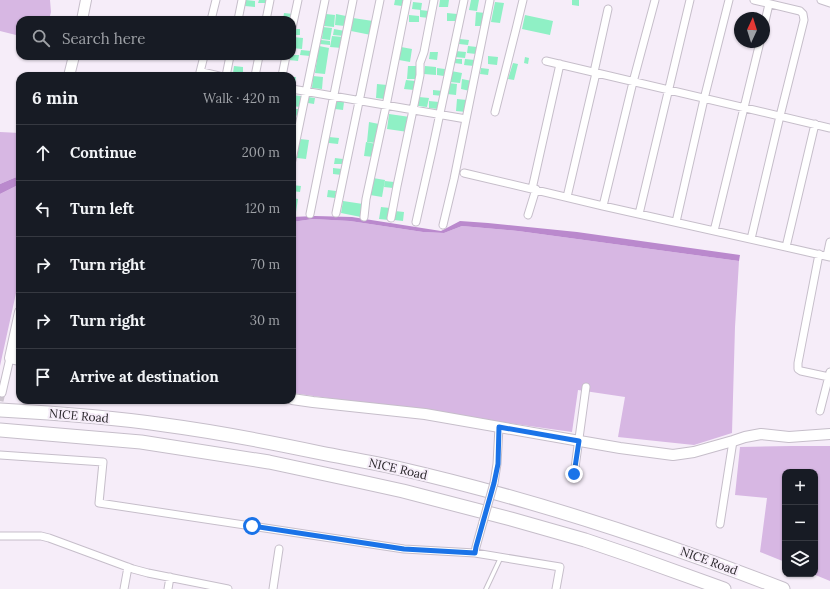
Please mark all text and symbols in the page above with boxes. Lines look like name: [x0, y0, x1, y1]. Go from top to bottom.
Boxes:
north arrow: [734, 12, 770, 48]
search box: [16, 16, 296, 60]
icon: search: [30, 27, 52, 49]
text: Search here: [62, 29, 145, 48]
text: 6 min: [32, 87, 78, 109]
text: Walk · 420 m: [203, 90, 280, 107]
icon: ahead: [32, 142, 54, 164]
text: Continue: [70, 143, 136, 162]
text: 200 m: [242, 144, 280, 161]
icon: left: [32, 198, 54, 220]
text: Turn left: [70, 199, 134, 218]
text: 120 m: [245, 200, 280, 217]
icon: right: [32, 254, 54, 276]
text: Turn right: [70, 255, 146, 274]
text: 70 m: [251, 256, 280, 273]
icon: right: [32, 310, 54, 332]
text: Turn right: [70, 311, 146, 330]
text: 30 m: [250, 312, 280, 329]
icon: arrive: [32, 366, 54, 388]
text: Arrive at destination: [70, 367, 219, 386]
street label: NICE Road: [49, 405, 110, 426]
street label: NICE Road: [367, 454, 429, 483]
route end: [565, 465, 583, 483]
map controls: [782, 469, 818, 577]
button: +: [782, 469, 818, 505]
button: −: [782, 505, 818, 541]
route start: [243, 517, 261, 535]
button: layers: [782, 541, 818, 577]
street label: NICE Road: [678, 543, 740, 578]

